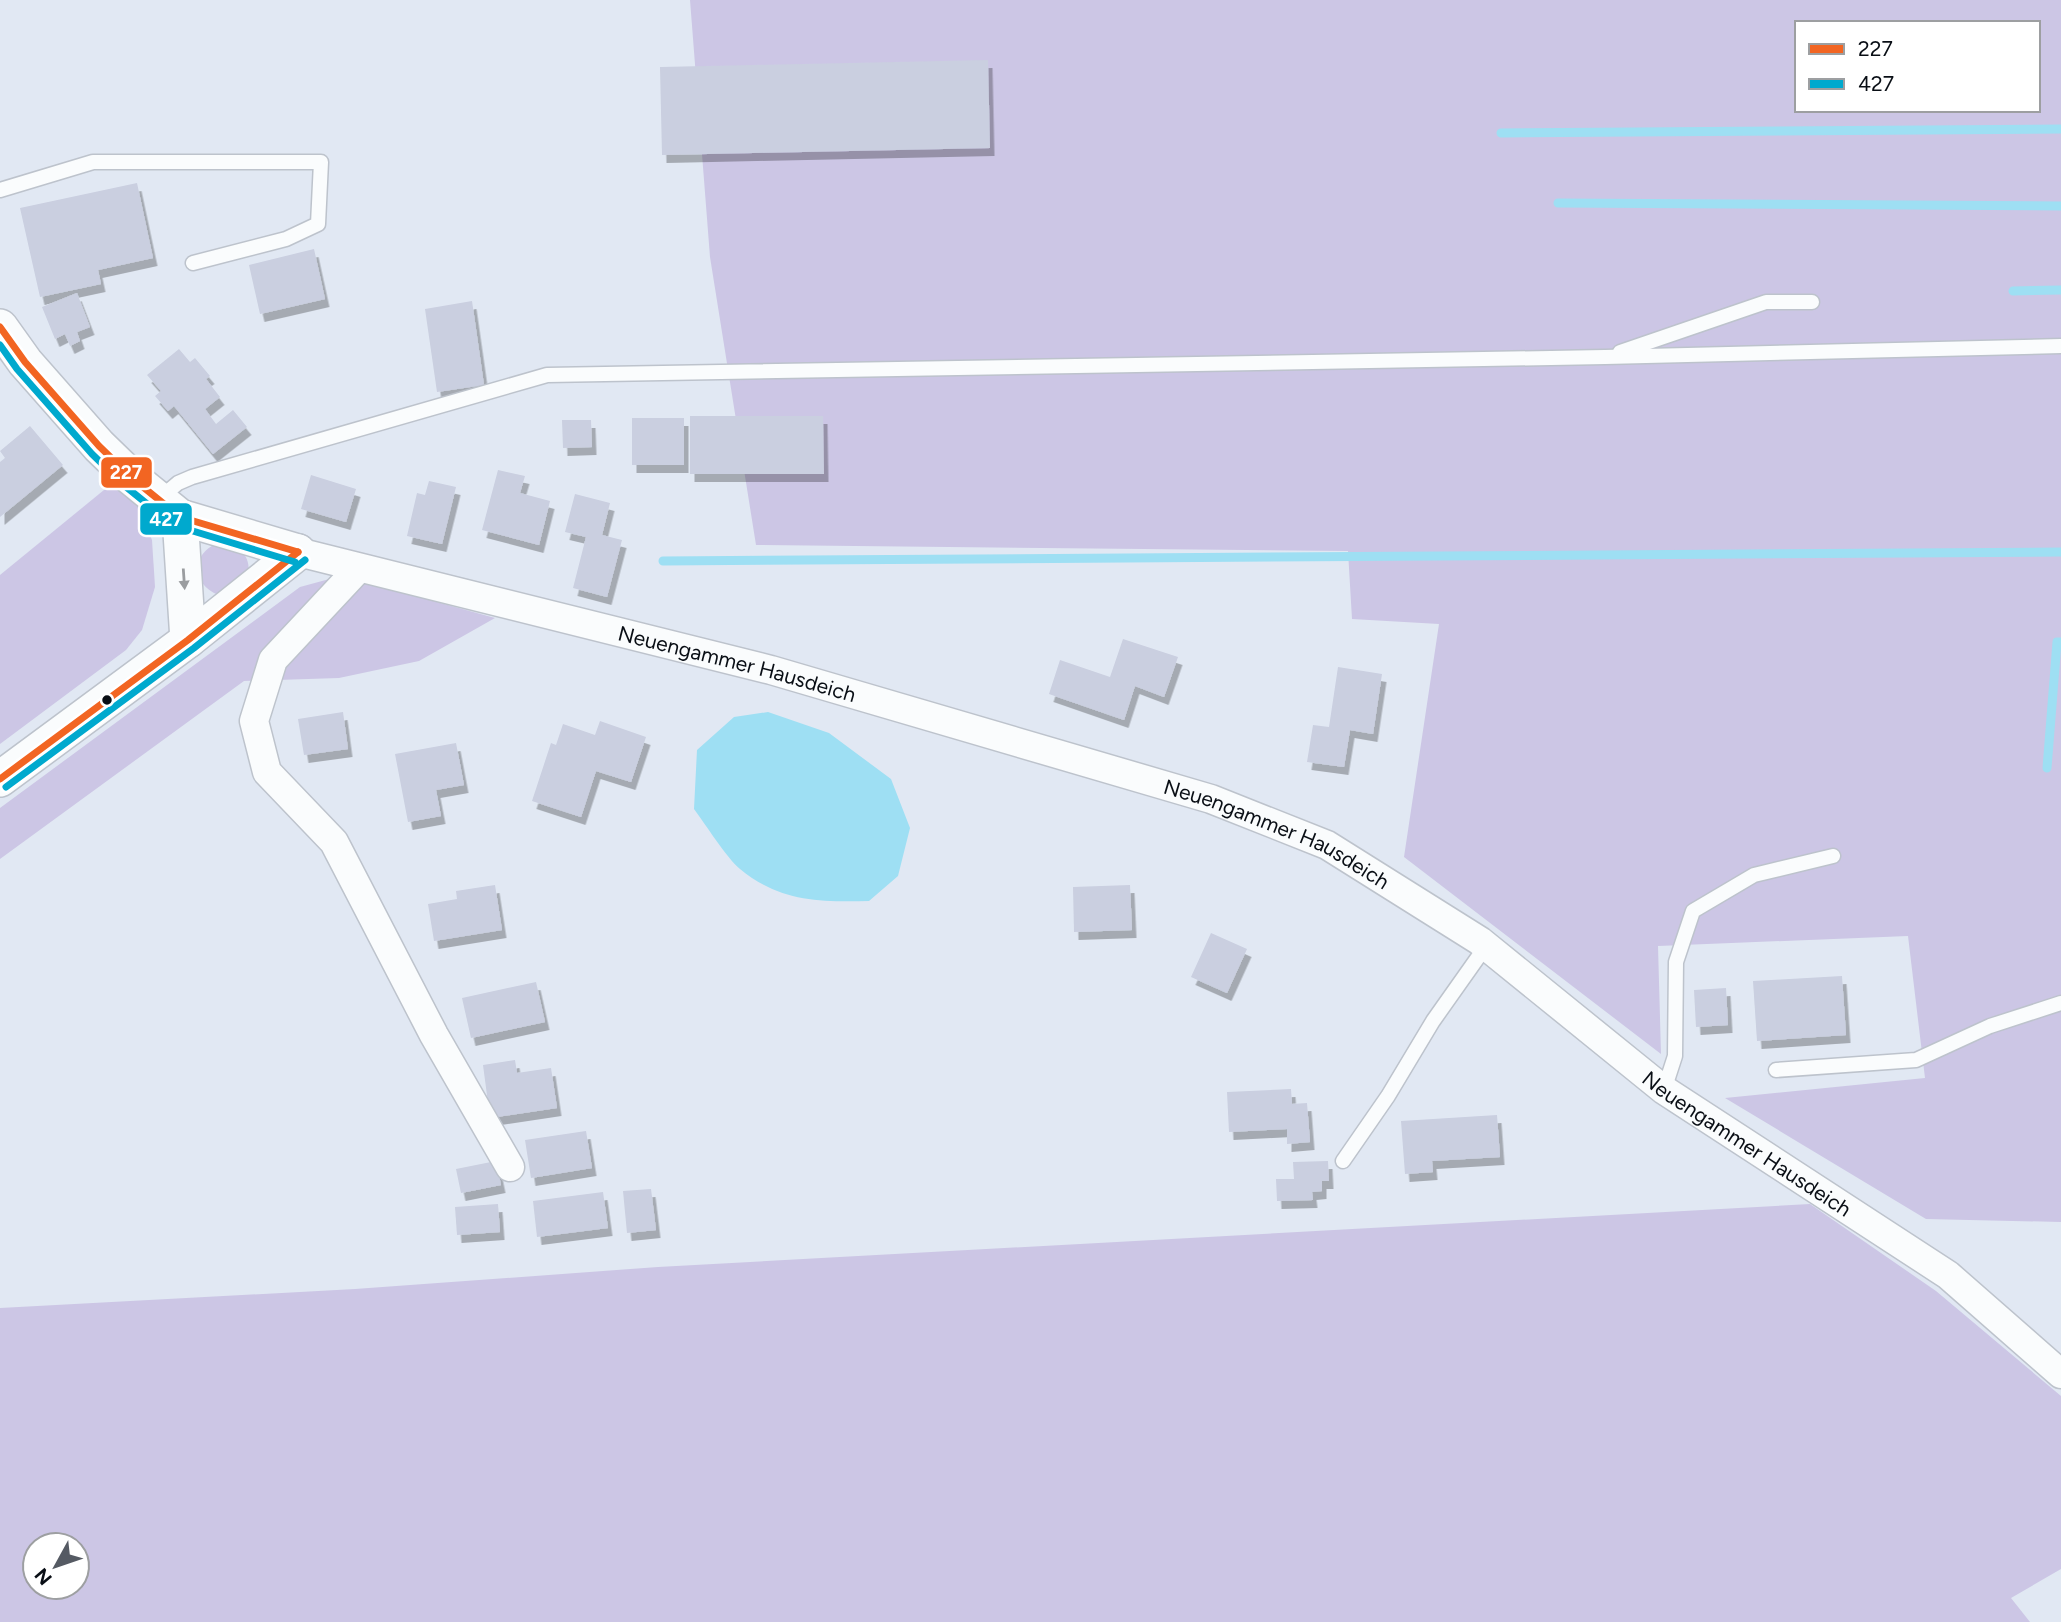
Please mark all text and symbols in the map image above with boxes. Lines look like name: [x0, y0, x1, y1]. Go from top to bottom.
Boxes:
legend: [1795, 21, 2040, 112]
text: 227: [1858, 36, 1893, 61]
text: 427: [1858, 71, 1894, 96]
line badge: 227: [100, 456, 153, 489]
text: 227: [110, 461, 142, 484]
line badge: 427: [139, 502, 193, 536]
text: 427: [149, 508, 183, 531]
one-way arrow: [179, 568, 190, 590]
street label: Neuengammer Hausdeich: [616, 620, 859, 707]
unlabelled marker: [100, 693, 114, 707]
street label: Neuengammer Hausdeich: [1161, 773, 1394, 894]
street label: Neuengammer Hausdeich: [1638, 1065, 1856, 1221]
north arrow: [21, 1531, 91, 1601]
text: N: [30, 1564, 57, 1590]

